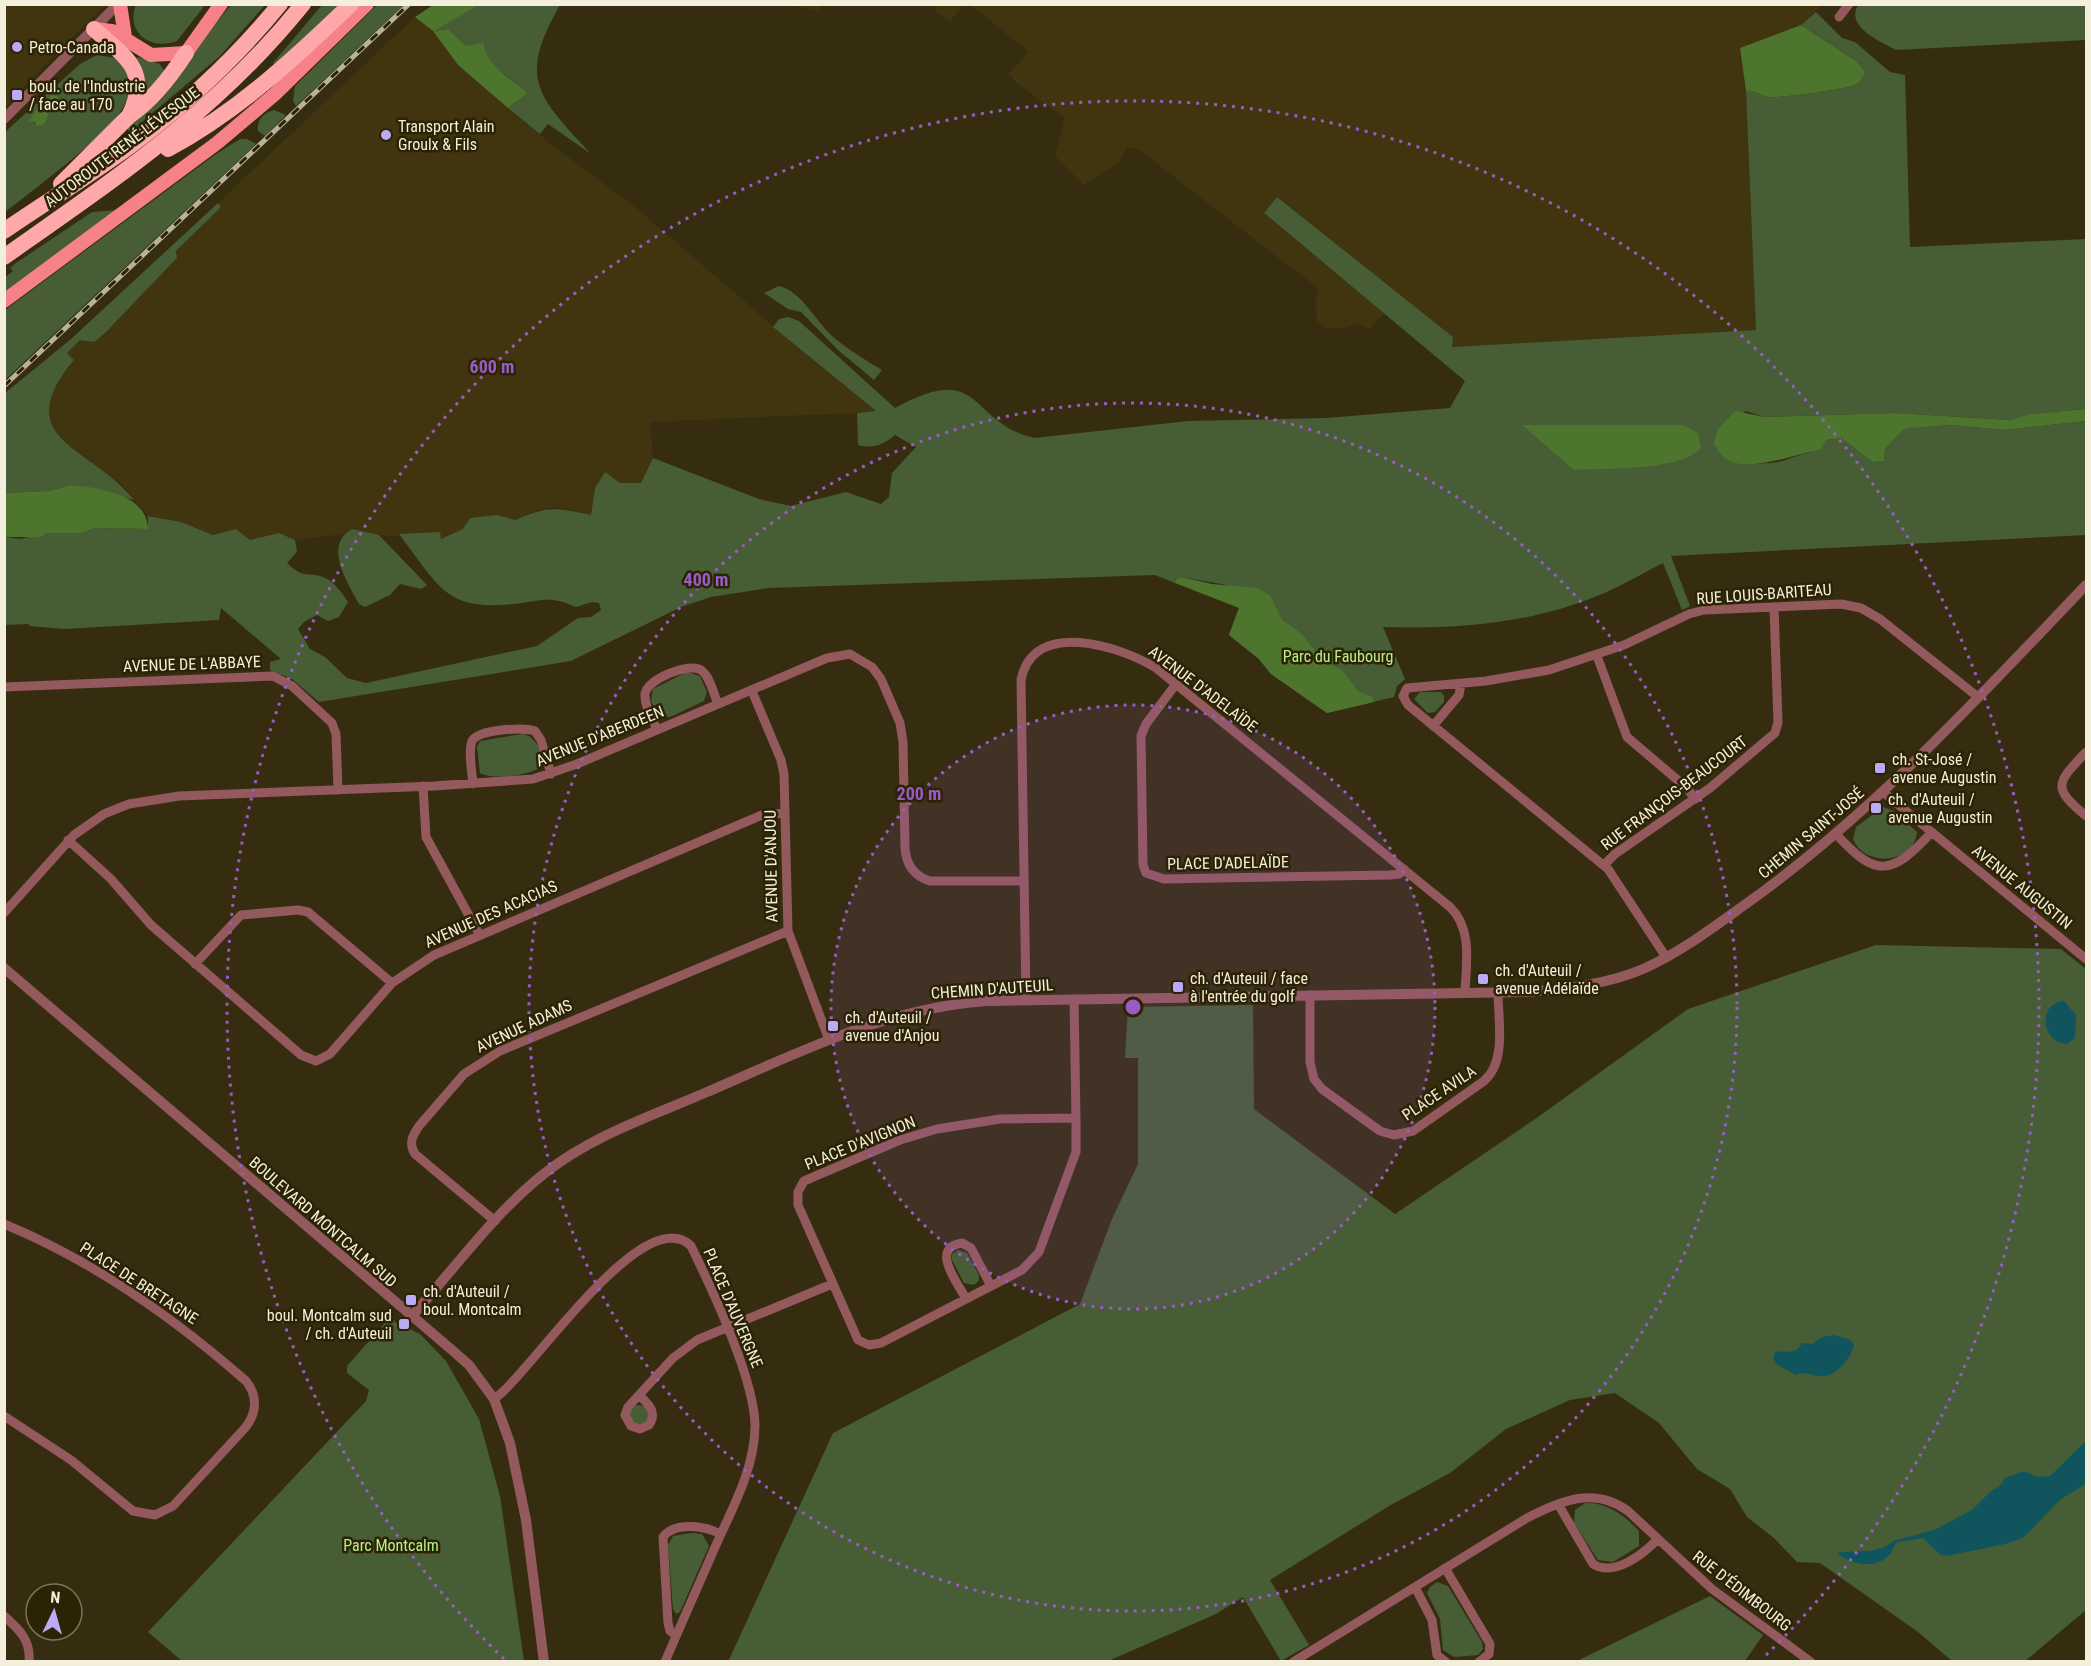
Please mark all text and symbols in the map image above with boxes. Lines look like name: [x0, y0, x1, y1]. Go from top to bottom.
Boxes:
place label: Petro-Canada: [29, 38, 114, 57]
marker: Petro-Canada: [10, 40, 24, 54]
place label: boul. de l'Industrie / face au 170: [29, 77, 145, 114]
street label: AUTOROUTE RENÉ-LÉVESQUE: [41, 83, 203, 211]
marker: boul. de l'Industrie / face au 170: [10, 88, 24, 102]
place label: Transport Alain Groulx & Fils: [398, 117, 495, 154]
marker: Transport Alain Groulx & Fils: [379, 128, 393, 142]
text: 600 m: [470, 356, 514, 377]
text: 400 m: [684, 569, 728, 590]
street label: RUE LOUIS-BARITEAU: [1696, 580, 1832, 608]
street label: AVENUE D'ADELAÏDE: [1145, 642, 1261, 736]
park label: Parc du Faubourg: [1283, 647, 1393, 666]
street label: AVENUE DE L'ABBAYE: [123, 652, 261, 676]
street label: AVENUE D'ABERDEEN: [533, 702, 667, 770]
street label: RUE FRANÇOIS-BEAUCOURT: [1597, 732, 1751, 854]
place label: ch. St-José / avenue Augustin: [1892, 750, 1996, 787]
marker: ch. St-José / avenue Augustin: [1873, 761, 1887, 775]
text: 200 m: [897, 783, 941, 804]
street label: CHEMIN SAINT-JOSÉ: [1754, 783, 1868, 883]
place label: ch. d'Auteuil / avenue Augustin: [1888, 790, 1992, 827]
marker: ch. d'Auteuil / avenue Augustin: [1869, 801, 1883, 815]
street label: AVENUE D'ANJOU: [761, 810, 781, 922]
street label: AVENUE AUGUSTIN: [1968, 841, 2076, 933]
street label: PLACE D'ADELAÏDE: [1167, 852, 1289, 874]
street label: AVENUE DES ACACIAS: [422, 876, 560, 952]
place label: ch. d'Auteuil / avenue Adélaïde: [1495, 961, 1599, 998]
place label: ch. d'Auteuil / face à l'entrée du golf: [1190, 969, 1308, 1006]
marker: ch. d'Auteuil / avenue Adélaïde: [1476, 972, 1490, 986]
street label: CHEMIN D'AUTEUIL: [930, 975, 1054, 1003]
marker: ch. d'Auteuil / face à l'entrée du golf: [1171, 980, 1185, 994]
street label: AVENUE ADAMS: [473, 995, 575, 1057]
centre of rings: [1123, 997, 1143, 1017]
place label: ch. d'Auteuil / avenue d'Anjou: [845, 1008, 940, 1045]
marker: ch. d'Auteuil / avenue d'Anjou: [826, 1019, 840, 1033]
street label: PLACE AVILA: [1398, 1061, 1480, 1125]
street label: PLACE D'AVIGNON: [802, 1112, 918, 1174]
street label: BOULEVARD MONTCALM SUD: [245, 1153, 401, 1291]
street label: PLACE DE BRETAGNE: [76, 1238, 202, 1328]
street label: PLACE D'AUVERGNE: [699, 1245, 767, 1371]
place label: ch. d'Auteuil / boul. Montcalm: [423, 1282, 522, 1319]
marker: ch. d'Auteuil / boul. Montcalm: [404, 1293, 418, 1307]
place label: boul. Montcalm sud / ch. d'Auteuil: [267, 1306, 392, 1343]
marker: boul. Montcalm sud / ch. d'Auteuil: [397, 1317, 411, 1331]
park label: Parc Montcalm: [343, 1536, 439, 1555]
street label: RUE D'ÉDIMBOURG: [1689, 1547, 1795, 1635]
north arrow: [24, 1582, 84, 1642]
text: N: [50, 1588, 61, 1607]

